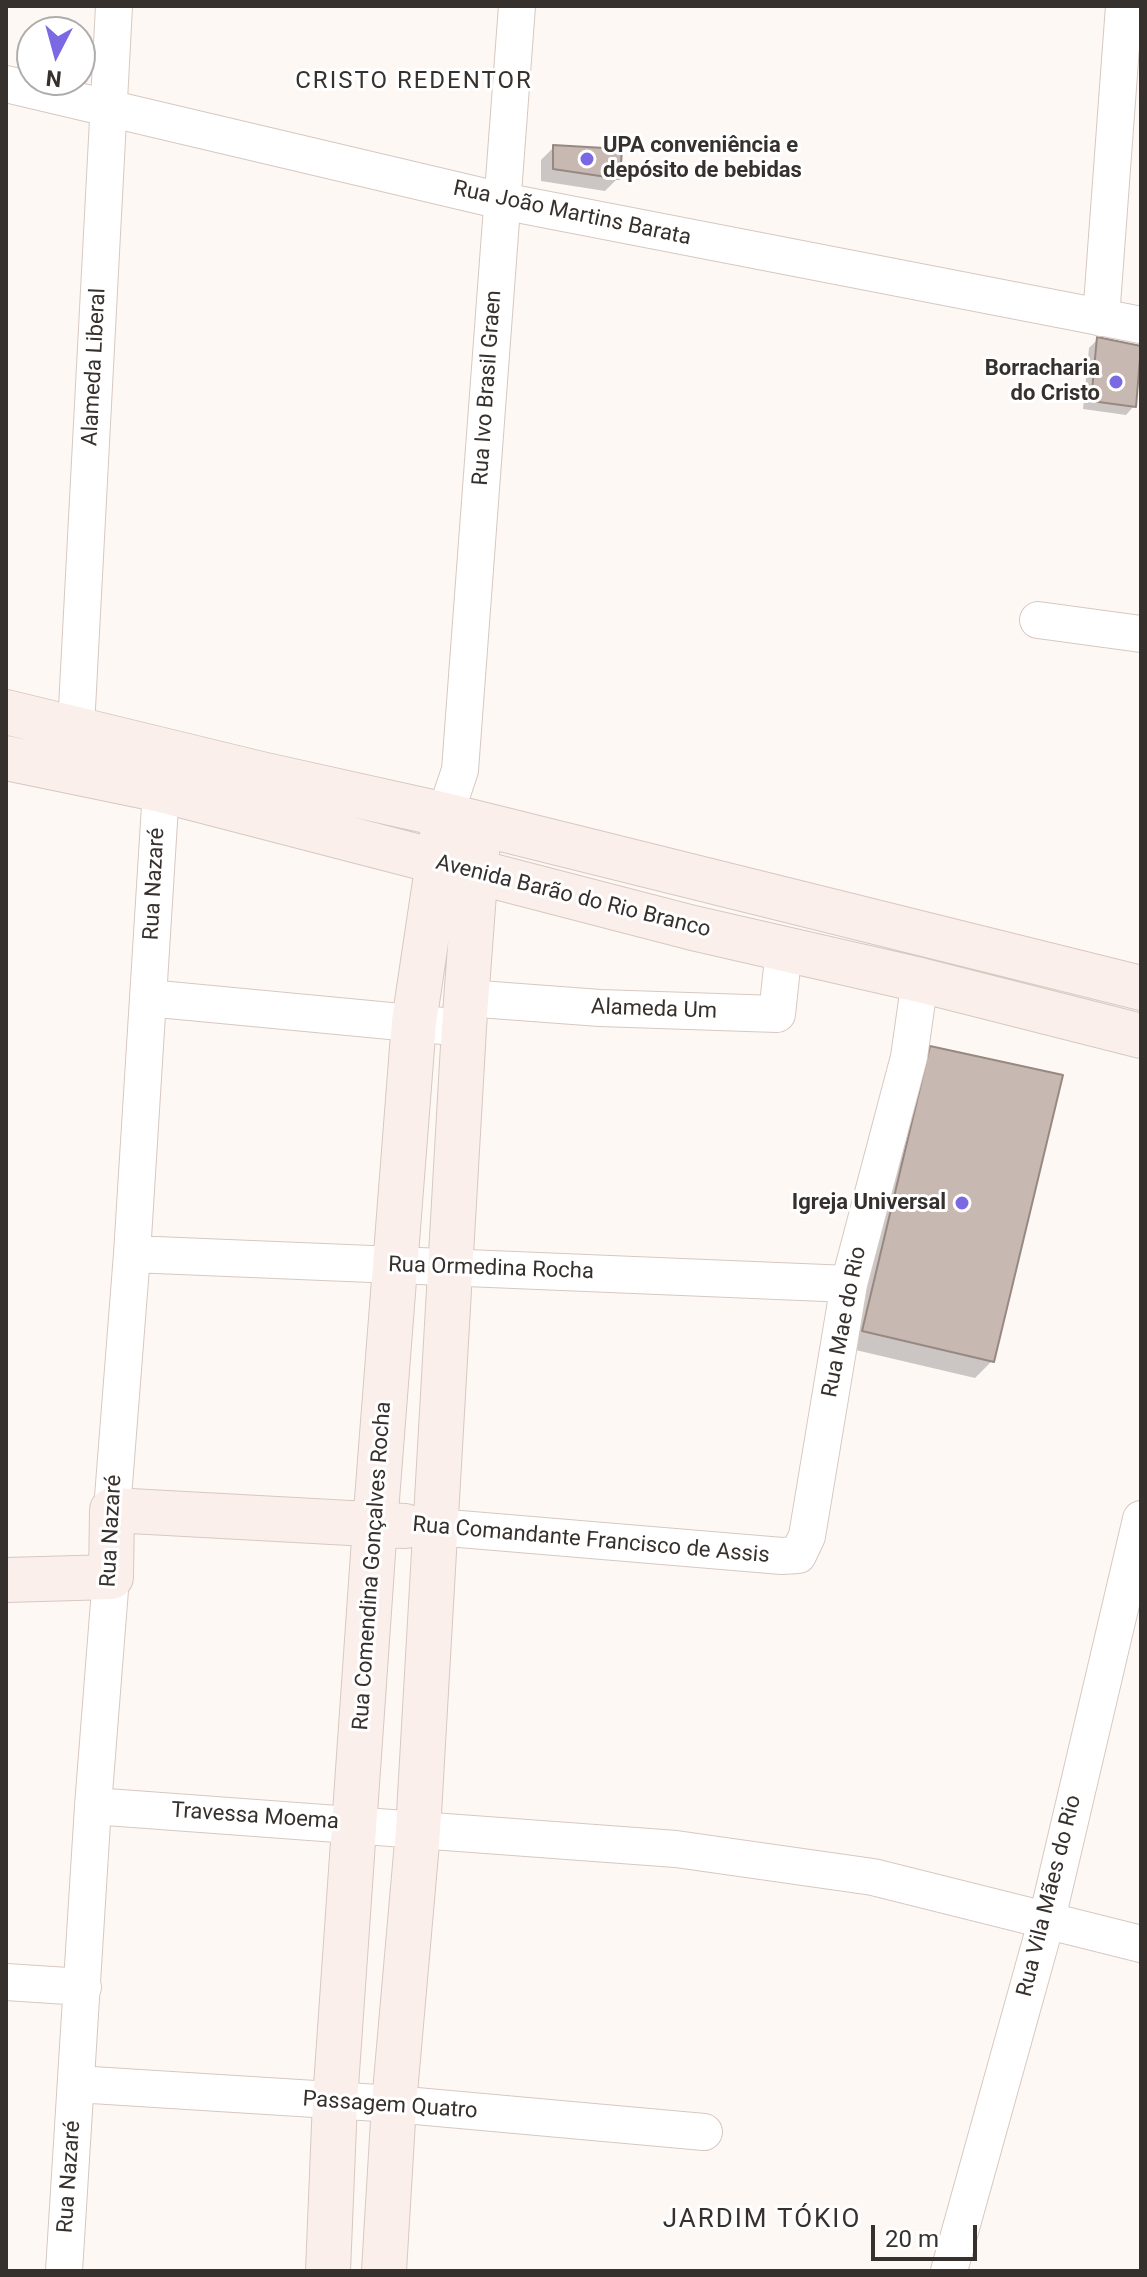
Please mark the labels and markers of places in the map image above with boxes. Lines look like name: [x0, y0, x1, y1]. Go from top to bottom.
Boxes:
place label: UPA conveniência e depósito de bebidas: [603, 133, 802, 184]
marker: UPA conveniência e depósito de bebidas: [578, 150, 596, 168]
place label: Borracharia do Cristo: [985, 356, 1100, 408]
marker: Borracharia do Cristo: [1107, 373, 1125, 391]
place label: Igreja Universal: [792, 1190, 946, 1216]
marker: Igreja Universal: [953, 1194, 971, 1212]

